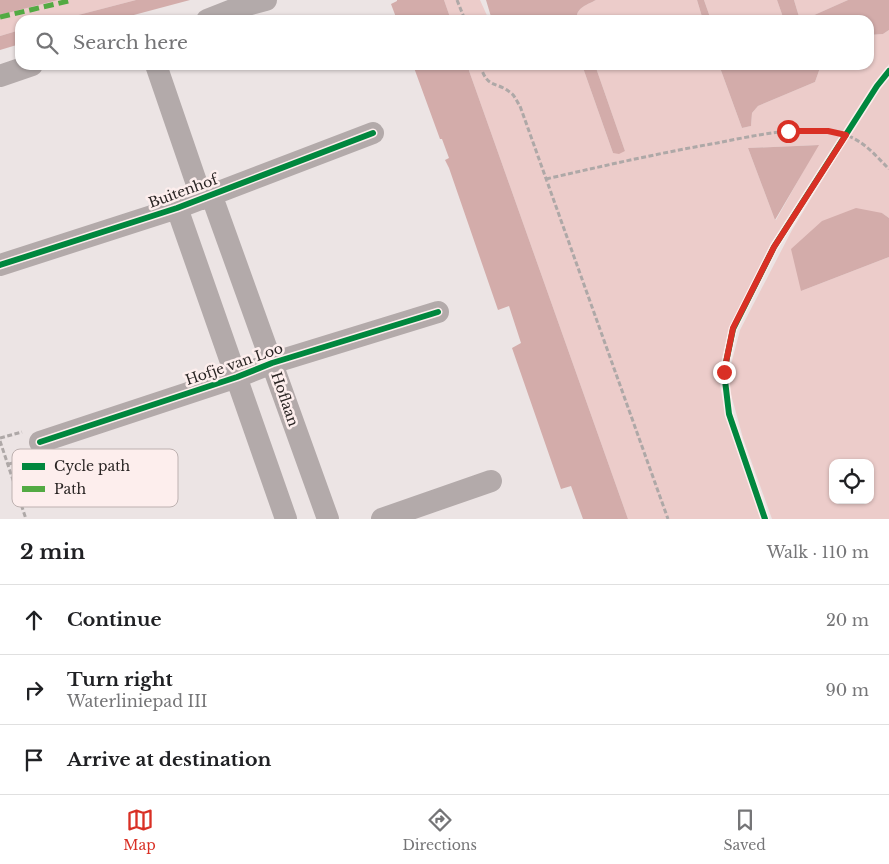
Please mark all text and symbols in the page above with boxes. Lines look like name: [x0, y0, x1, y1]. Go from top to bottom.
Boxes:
search box: [15, 15, 874, 70]
icon: search: [33, 29, 61, 57]
text: Search here: [73, 31, 188, 54]
route start: [777, 120, 800, 143]
street label: Buitenhof: [146, 169, 222, 212]
street label: Hofje van Loo: [183, 339, 285, 389]
route end: [713, 361, 736, 384]
street label: Hoflaan: [267, 369, 303, 429]
legend: [12, 449, 178, 507]
text: Cycle path: [54, 457, 131, 475]
map controls: [829, 459, 874, 504]
button: locate: [829, 459, 874, 504]
text: Path: [54, 480, 86, 498]
text: 2 min: [20, 539, 85, 565]
text: Walk · 110 m: [767, 542, 869, 562]
icon: ahead: [20, 606, 48, 634]
text: Continue: [67, 608, 162, 631]
text: 20 m: [826, 610, 869, 630]
text: Turn right: [67, 668, 173, 691]
icon: right: [20, 676, 48, 704]
text: 90 m: [826, 680, 869, 700]
text: Waterliniepad III: [67, 691, 207, 711]
icon: arrive: [20, 746, 48, 774]
text: Arrive at destination: [67, 748, 271, 771]
tab: Map: [123, 806, 156, 854]
tab: Directions: [402, 806, 477, 854]
tab: Saved: [723, 806, 766, 854]

